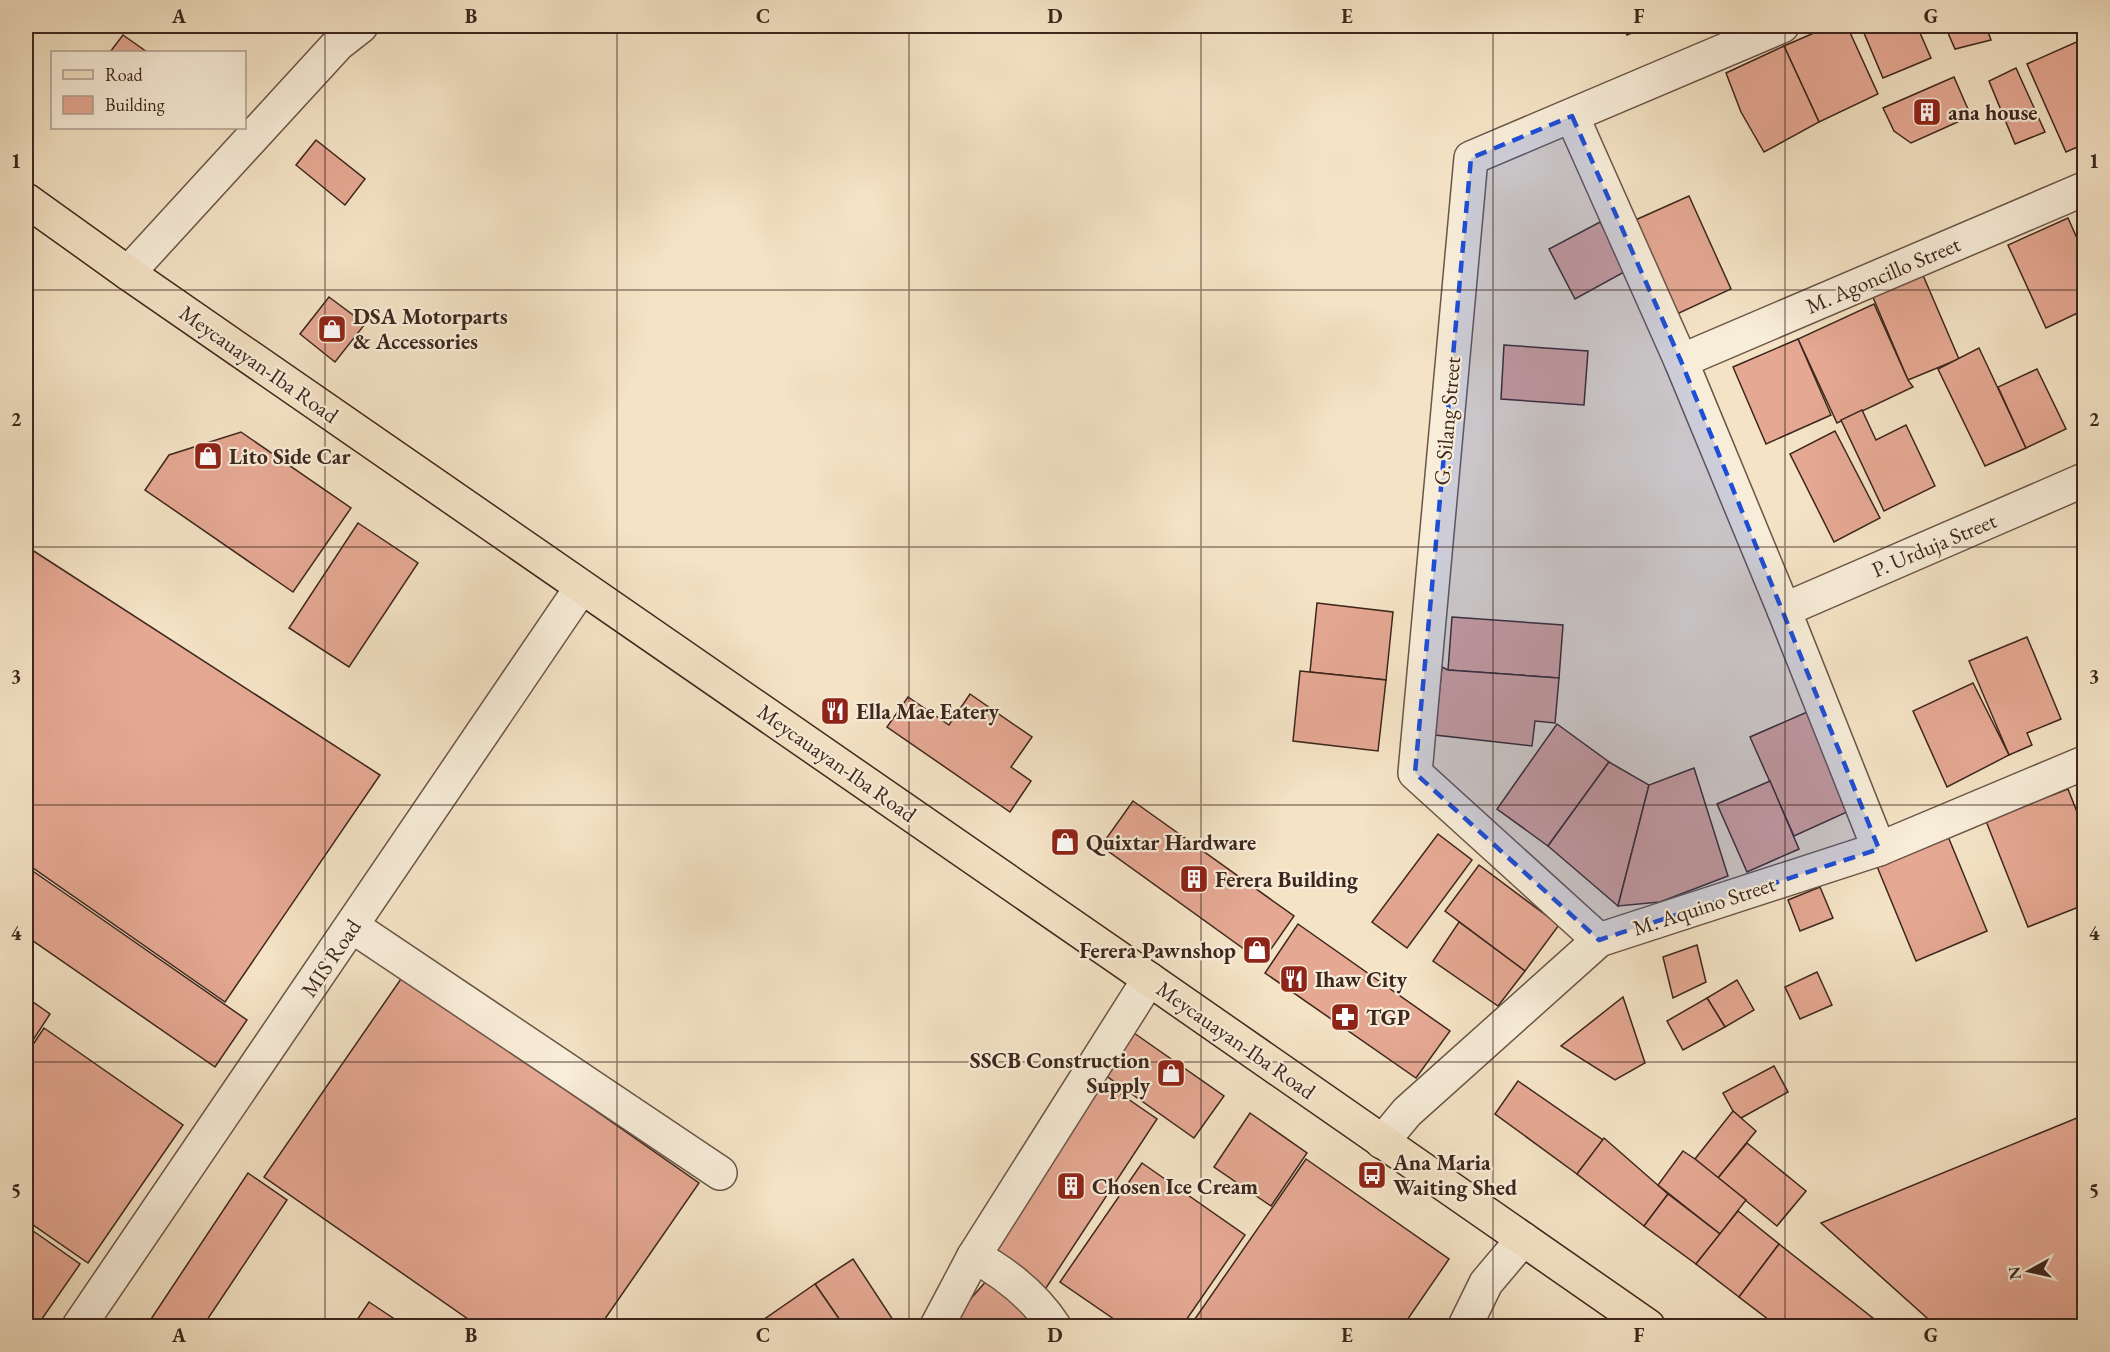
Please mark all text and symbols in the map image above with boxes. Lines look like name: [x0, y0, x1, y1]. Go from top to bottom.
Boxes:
text: A: [171, 3, 187, 29]
text: B: [465, 3, 477, 29]
text: C: [756, 3, 770, 29]
text: D: [1047, 3, 1063, 29]
text: E: [1341, 3, 1353, 29]
text: F: [1634, 3, 1645, 29]
text: G: [1924, 3, 1938, 29]
legend: [51, 51, 246, 129]
text: Road: [105, 63, 144, 86]
text: Building: [105, 93, 165, 116]
building icon: ana house: [1911, 96, 1943, 128]
place label: ana house: [1948, 98, 2038, 127]
text: 1: [11, 148, 21, 174]
text: 1: [2089, 148, 2099, 174]
street label: M. Agoncillo Street: [1801, 229, 1965, 321]
street label: Meycauayan-Iba Road: [174, 298, 345, 430]
place label: DSA Motorparts & Accessories: [353, 302, 508, 356]
shop icon: DSA Motorparts & Accessories: [316, 313, 348, 345]
street label: G. Silang Street: [1427, 355, 1467, 487]
text: 2: [11, 406, 22, 432]
text: 2: [2089, 406, 2100, 432]
shop icon: Lito Side Car: [192, 440, 224, 472]
place label: Lito Side Car: [229, 442, 351, 471]
street label: P. Urduja Street: [1867, 506, 2001, 584]
text: 3: [11, 663, 21, 689]
text: 3: [2089, 663, 2099, 689]
restaurant icon: Ella Mae Eatery: [819, 695, 851, 727]
street label: Meycauayan-Iba Road: [752, 697, 923, 829]
place label: Ella Mae Eatery: [856, 697, 1000, 726]
shop icon: Quixtar Hardware: [1049, 826, 1081, 858]
place label: Quixtar Hardware: [1086, 828, 1256, 857]
building icon: Ferera Building: [1178, 863, 1210, 895]
place label: Ferera Building: [1215, 865, 1359, 894]
street label: M. Aquino Street: [1629, 869, 1779, 943]
street label: MIS Road: [294, 913, 368, 1003]
text: 4: [11, 920, 22, 946]
text: 4: [2089, 920, 2100, 946]
shop icon: Ferera Pawnshop: [1241, 934, 1273, 966]
place label: Ferera Pawnshop: [1079, 936, 1236, 965]
restaurant icon: Ihaw City: [1278, 963, 1310, 995]
place label: Ihaw City: [1315, 965, 1408, 994]
street label: Meycauayan-Iba Road: [1151, 974, 1322, 1106]
pharmacy icon: TGP: [1329, 1001, 1361, 1033]
place label: TGP: [1366, 1003, 1410, 1032]
place label: SSCB Construction Supply: [970, 1046, 1151, 1100]
shop icon: SSCB Construction Supply: [1155, 1057, 1187, 1089]
place label: Ana Maria Waiting Shed: [1392, 1148, 1517, 1202]
bus stop icon: Ana Maria Waiting Shed: [1356, 1159, 1388, 1191]
building icon: Chosen Ice Cream: [1055, 1170, 1087, 1202]
place label: Chosen Ice Cream: [1092, 1172, 1258, 1201]
text: 5: [11, 1177, 21, 1203]
text: 5: [2089, 1177, 2099, 1203]
north arrow: [1999, 1241, 2059, 1301]
text: N: [2003, 1265, 2026, 1281]
text: A: [171, 1322, 187, 1348]
text: B: [465, 1322, 477, 1348]
text: C: [756, 1322, 770, 1348]
text: D: [1047, 1322, 1063, 1348]
text: E: [1341, 1322, 1353, 1348]
text: F: [1634, 1322, 1645, 1348]
text: G: [1924, 1322, 1938, 1348]

